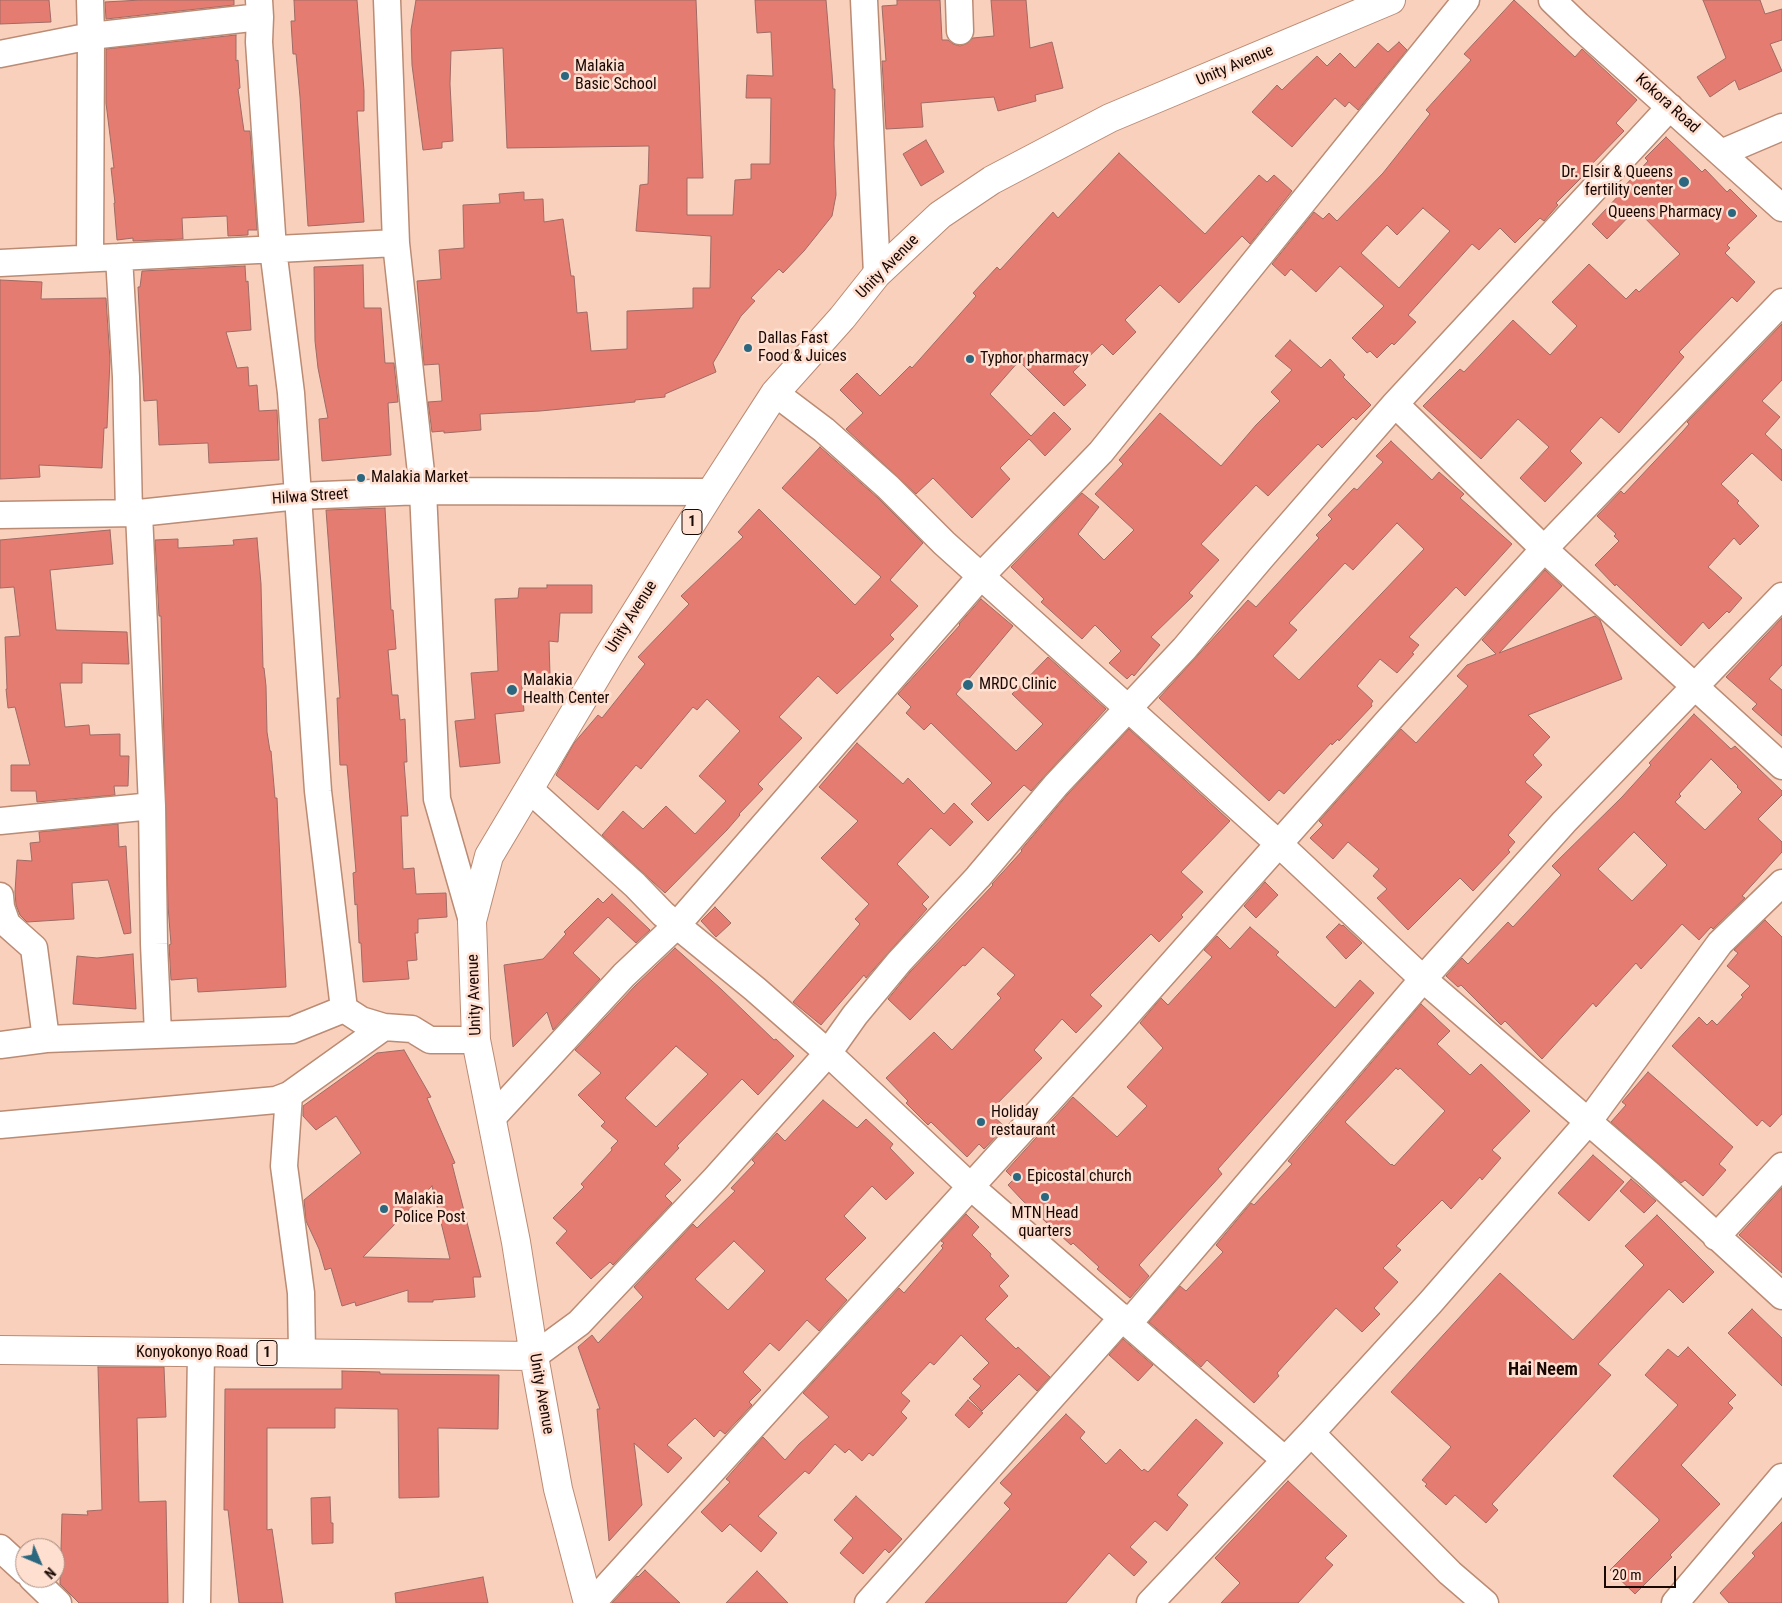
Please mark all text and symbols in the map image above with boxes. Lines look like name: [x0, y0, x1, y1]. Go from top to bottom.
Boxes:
street label: Unity Avenue: [1194, 41, 1276, 91]
place label: Malakia Basic School: [575, 57, 657, 95]
marker: Malakia Basic School: [559, 70, 571, 82]
street label: Kokora Road: [1631, 70, 1703, 138]
place label: Dr. Elsir & Queens fertility center: [1561, 163, 1673, 201]
marker: Dr. Elsir & Queens fertility center: [1677, 175, 1691, 189]
place label: Queens Pharmacy: [1608, 203, 1722, 223]
marker: Queens Pharmacy: [1726, 207, 1738, 219]
street label: Unity Avenue: [853, 231, 923, 303]
place label: Dallas Fast Food & Juices: [758, 329, 847, 367]
marker: Dallas Fast Food & Juices: [742, 342, 754, 354]
place label: Typhor pharmacy: [980, 349, 1089, 369]
marker: Typhor pharmacy: [964, 353, 976, 365]
place label: Malakia Market: [371, 468, 468, 488]
marker: Malakia Market: [355, 472, 367, 484]
street label: Hilwa Street: [271, 485, 349, 509]
road number: 1: [682, 510, 702, 534]
street label: Unity Avenue: [602, 577, 662, 657]
place label: Malakia Health Center: [523, 671, 609, 709]
place label: MRDC Clinic: [979, 675, 1057, 695]
marker: MRDC Clinic: [961, 678, 975, 692]
marker: Malakia Health Center: [505, 683, 519, 697]
street label: Unity Avenue: [464, 954, 486, 1036]
place label: Holiday restaurant: [991, 1103, 1055, 1141]
marker: Holiday restaurant: [975, 1116, 987, 1128]
place label: Epicostal church: [1027, 1167, 1132, 1187]
marker: Epicostal church: [1011, 1171, 1023, 1183]
place label: Malakia Police Post: [394, 1190, 466, 1228]
marker: MTN Head quarters: [1039, 1191, 1051, 1203]
marker: Malakia Police Post: [378, 1203, 390, 1215]
place label: MTN Head quarters: [1012, 1204, 1078, 1242]
road number: 1: [257, 1340, 277, 1366]
street label: Konyokonyo Road: [136, 1343, 248, 1363]
street label: Unity Avenue: [524, 1352, 558, 1436]
district label: Hai Neem: [1508, 1359, 1578, 1381]
north arrow: [15, 1538, 65, 1588]
scale bar: [1607, 1556, 1680, 1588]
text: N: [41, 1564, 59, 1582]
text: 20 m: [1612, 1566, 1642, 1584]

